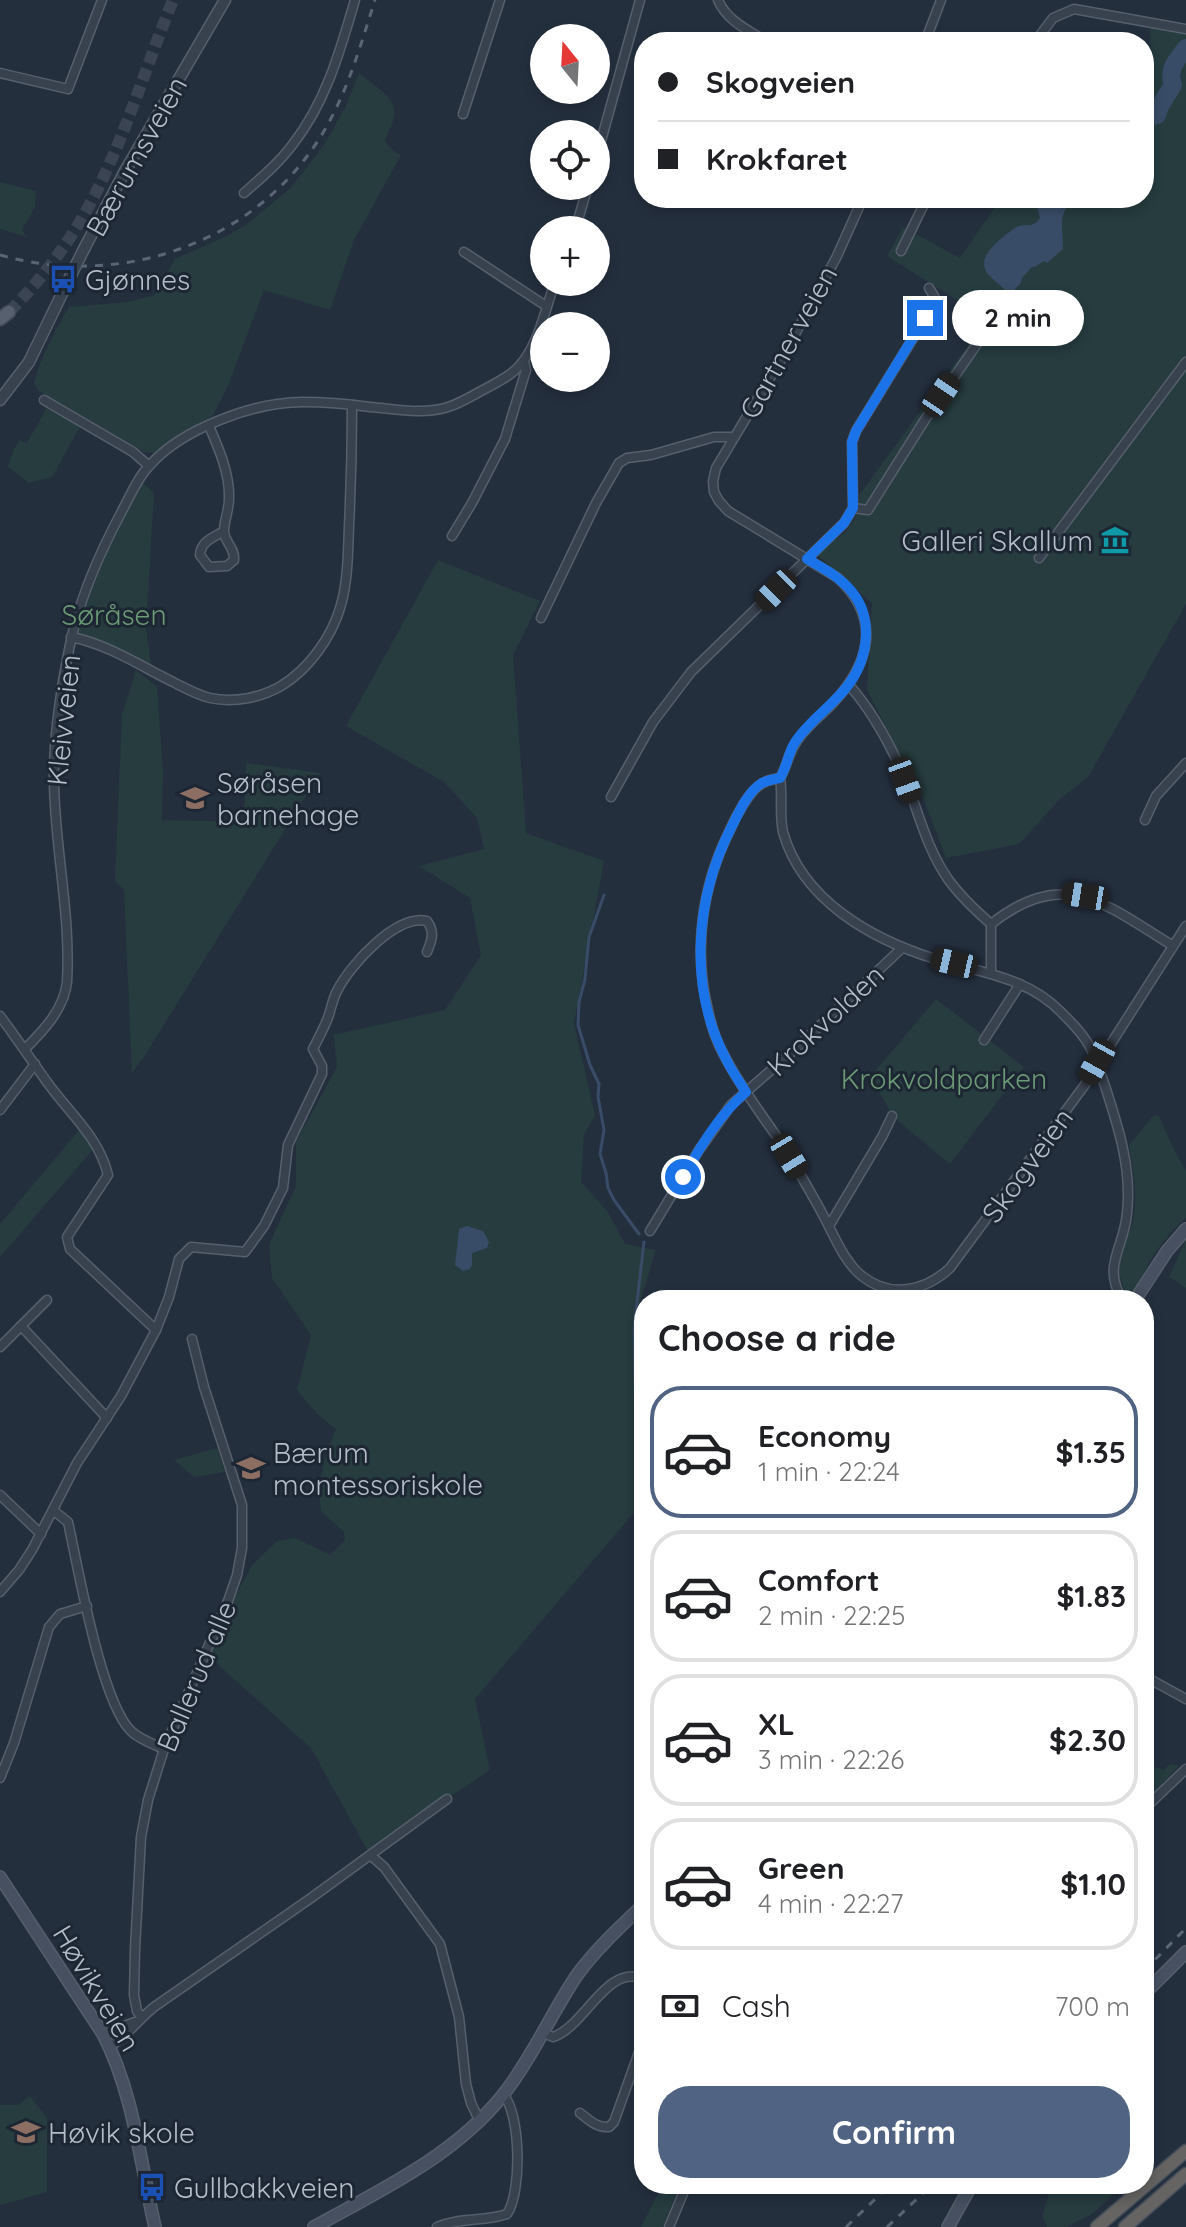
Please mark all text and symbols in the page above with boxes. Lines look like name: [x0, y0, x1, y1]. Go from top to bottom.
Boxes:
north arrow: [530, 24, 610, 104]
map controls: [530, 24, 610, 392]
text: Skogveien: [706, 63, 855, 101]
street label: Bærumsveien: [78, 70, 194, 242]
button: locate: [530, 120, 610, 200]
text: Krokfaret: [706, 140, 848, 178]
button: +: [530, 216, 610, 296]
street label: Gartnerveien: [732, 259, 844, 425]
place label: Gjønnes: [85, 262, 190, 297]
bus stop icon: Gjønnes: [48, 264, 78, 294]
callout: 2 min: [953, 290, 1085, 346]
route end: [907, 300, 943, 336]
text: 2 min: [984, 301, 1052, 334]
button: −: [530, 312, 610, 392]
car: [918, 368, 964, 422]
place label: Galleri Skallum: [902, 523, 1093, 558]
museum icon: Galleri Skallum: [1100, 525, 1130, 555]
car: [751, 565, 801, 615]
park label: Søråsen: [61, 597, 167, 632]
street label: Kleivveien: [39, 653, 87, 787]
car: [886, 753, 924, 807]
place label: Søråsen barnehage: [217, 765, 359, 832]
school or university icon: Søråsen barnehage: [180, 783, 210, 813]
car: [1059, 880, 1111, 912]
car: [928, 946, 980, 980]
street label: Krokvolden: [759, 957, 891, 1083]
car: [1075, 1035, 1119, 1089]
park label: Krokvoldparken: [841, 1061, 1047, 1096]
street label: Skogveien: [974, 1101, 1080, 1229]
car: [766, 1129, 812, 1183]
route start: [665, 1159, 701, 1195]
text: Choose a ride: [658, 1315, 896, 1360]
icon: car: [662, 1416, 734, 1488]
text: Economy: [758, 1417, 891, 1455]
text: $1.35: [1056, 1433, 1126, 1471]
place label: Bærum montessoriskole: [273, 1435, 483, 1502]
school or university icon: Bærum montessoriskole: [236, 1453, 266, 1483]
text: 1 min · 22:24: [758, 1455, 900, 1488]
icon: car: [662, 1560, 734, 1632]
text: Comfort: [758, 1561, 879, 1599]
text: $1.83: [1056, 1577, 1126, 1615]
street label: Ballerud alle: [149, 1595, 243, 1757]
text: 2 min · 22:25: [758, 1599, 905, 1632]
icon: car: [662, 1704, 734, 1776]
text: XL: [758, 1705, 795, 1743]
text: $2.30: [1049, 1721, 1126, 1759]
text: 3 min · 22:26: [758, 1743, 904, 1776]
icon: car: [662, 1848, 734, 1920]
text: Green: [758, 1849, 845, 1887]
text: $1.10: [1060, 1865, 1126, 1903]
text: 4 min · 22:27: [758, 1887, 903, 1920]
street label: Høvikveien: [46, 1918, 148, 2058]
icon: cash: [658, 1984, 702, 2028]
text: Cash: [722, 1987, 791, 2025]
text: 700 m: [1055, 1990, 1130, 2023]
button: Confirm: [658, 2086, 1130, 2178]
place label: Høvik skole: [48, 2115, 195, 2150]
school or university icon: Høvik skole: [11, 2117, 41, 2147]
place label: Gullbakkveien: [174, 2170, 355, 2205]
bus stop icon: Gullbakkveien: [137, 2172, 167, 2202]

